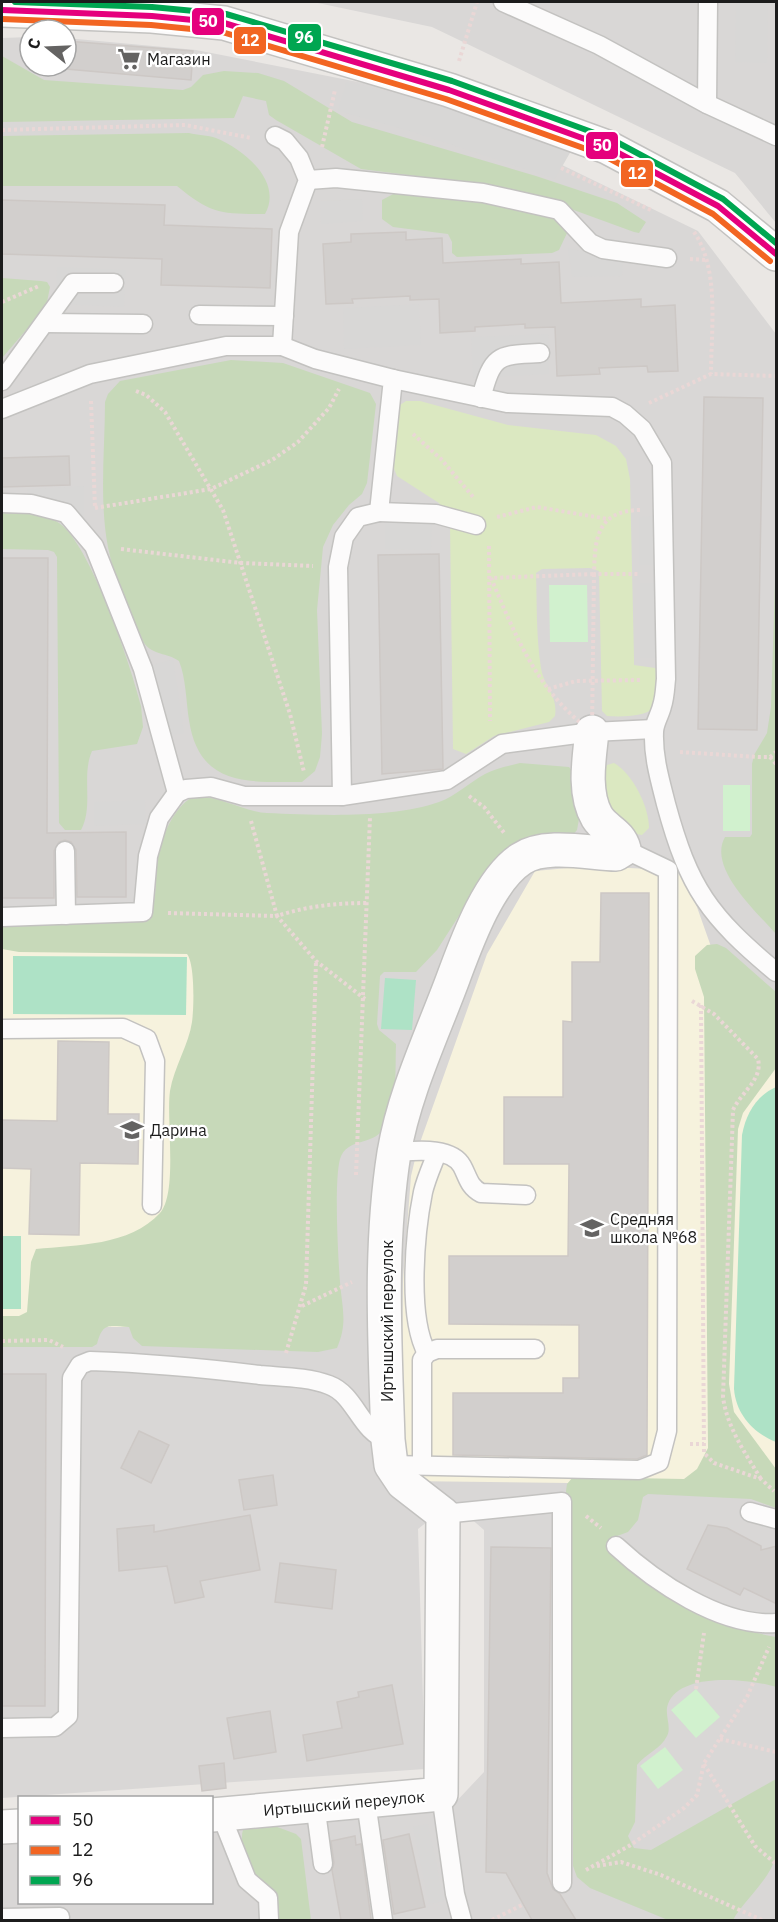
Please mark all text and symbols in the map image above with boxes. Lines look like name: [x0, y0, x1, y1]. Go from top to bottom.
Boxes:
line badge: 50: [191, 7, 225, 36]
text: 50: [198, 11, 218, 31]
north arrow: [18, 18, 78, 78]
line badge: 96: [287, 23, 322, 52]
line badge: 12: [233, 26, 267, 55]
text: 96: [294, 27, 314, 47]
text: 12: [240, 30, 260, 50]
text: С: [23, 35, 45, 51]
supermarket icon: Магазин: [116, 46, 142, 72]
place label: Магазин: [147, 49, 211, 69]
line badge: 50: [585, 131, 619, 160]
text: 50: [592, 135, 612, 155]
line badge: 12: [620, 159, 654, 188]
text: 12: [627, 163, 647, 183]
school or university icon: Дарина: [119, 1117, 145, 1143]
place label: Дарина: [150, 1120, 207, 1140]
place label: Средняя школа №68: [610, 1209, 697, 1247]
school or university icon: Средняя школа №68: [579, 1215, 605, 1241]
street label: Иртышский переулок: [377, 1240, 397, 1402]
street label: Иртышский переулок: [262, 1786, 426, 1820]
legend: [18, 1796, 213, 1904]
text: 50: [72, 1808, 94, 1831]
text: 12: [72, 1838, 94, 1861]
text: 96: [72, 1868, 94, 1891]

